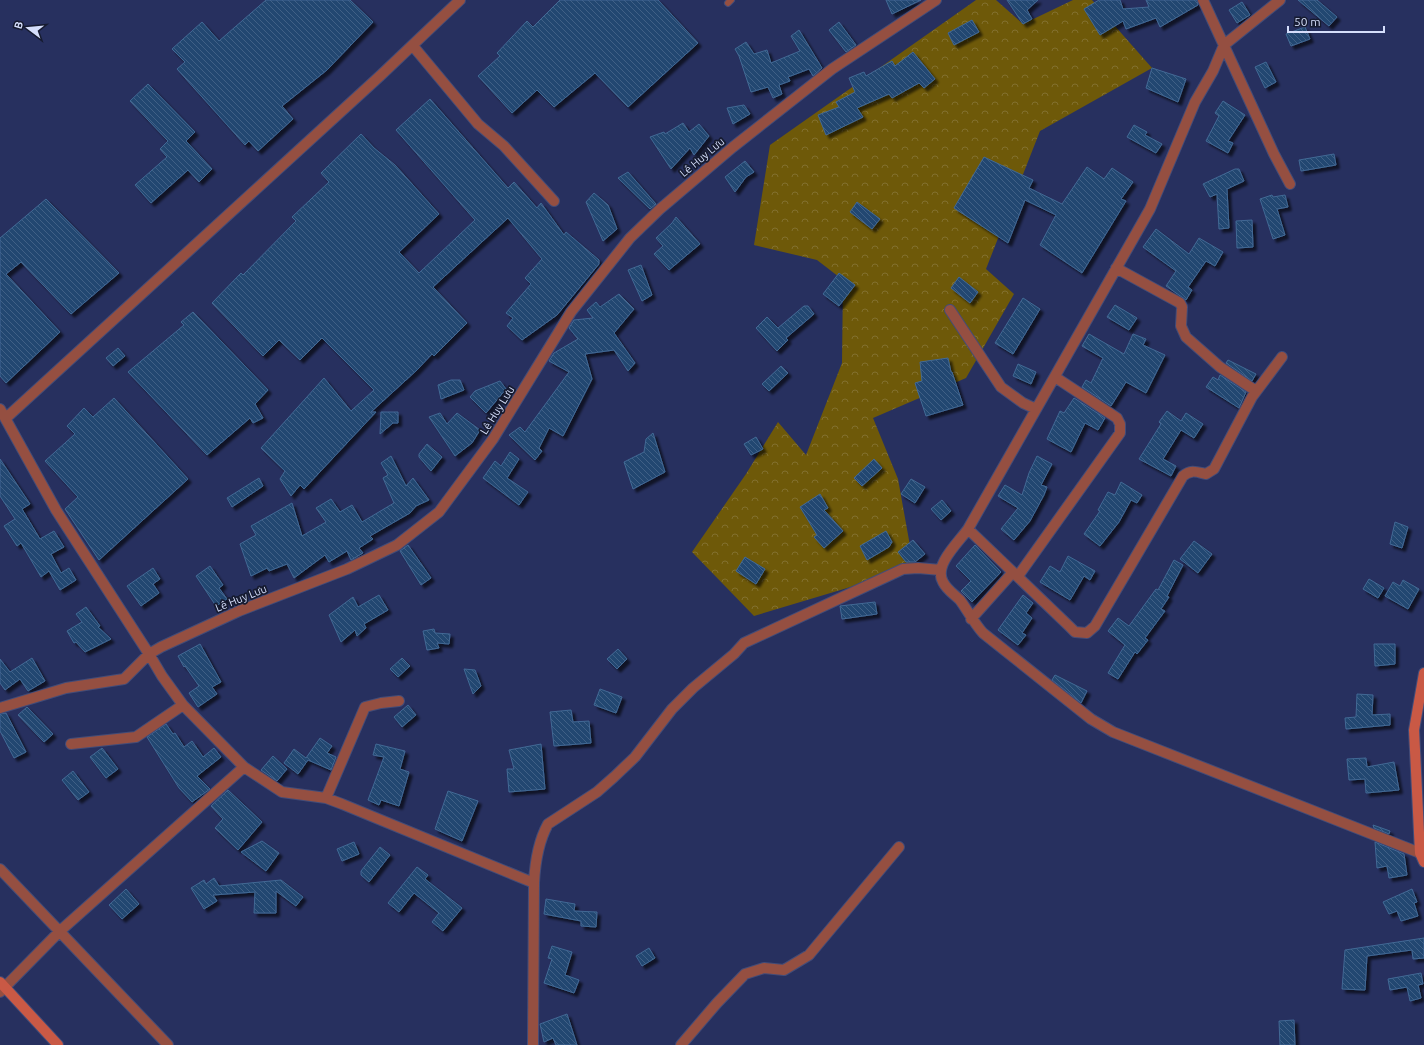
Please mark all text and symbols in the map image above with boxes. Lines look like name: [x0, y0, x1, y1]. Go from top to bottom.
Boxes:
north arrow: [8, 8, 48, 48]
scale bar: [1288, 8, 1384, 34]
text: 50 m: [1294, 15, 1321, 28]
text: B: [12, 20, 25, 30]
street label: Lê Huy Lưu: [677, 135, 727, 179]
street label: Lê Huy Lưu: [478, 384, 516, 436]
street label: Lê Huy Lưu: [214, 582, 268, 614]

